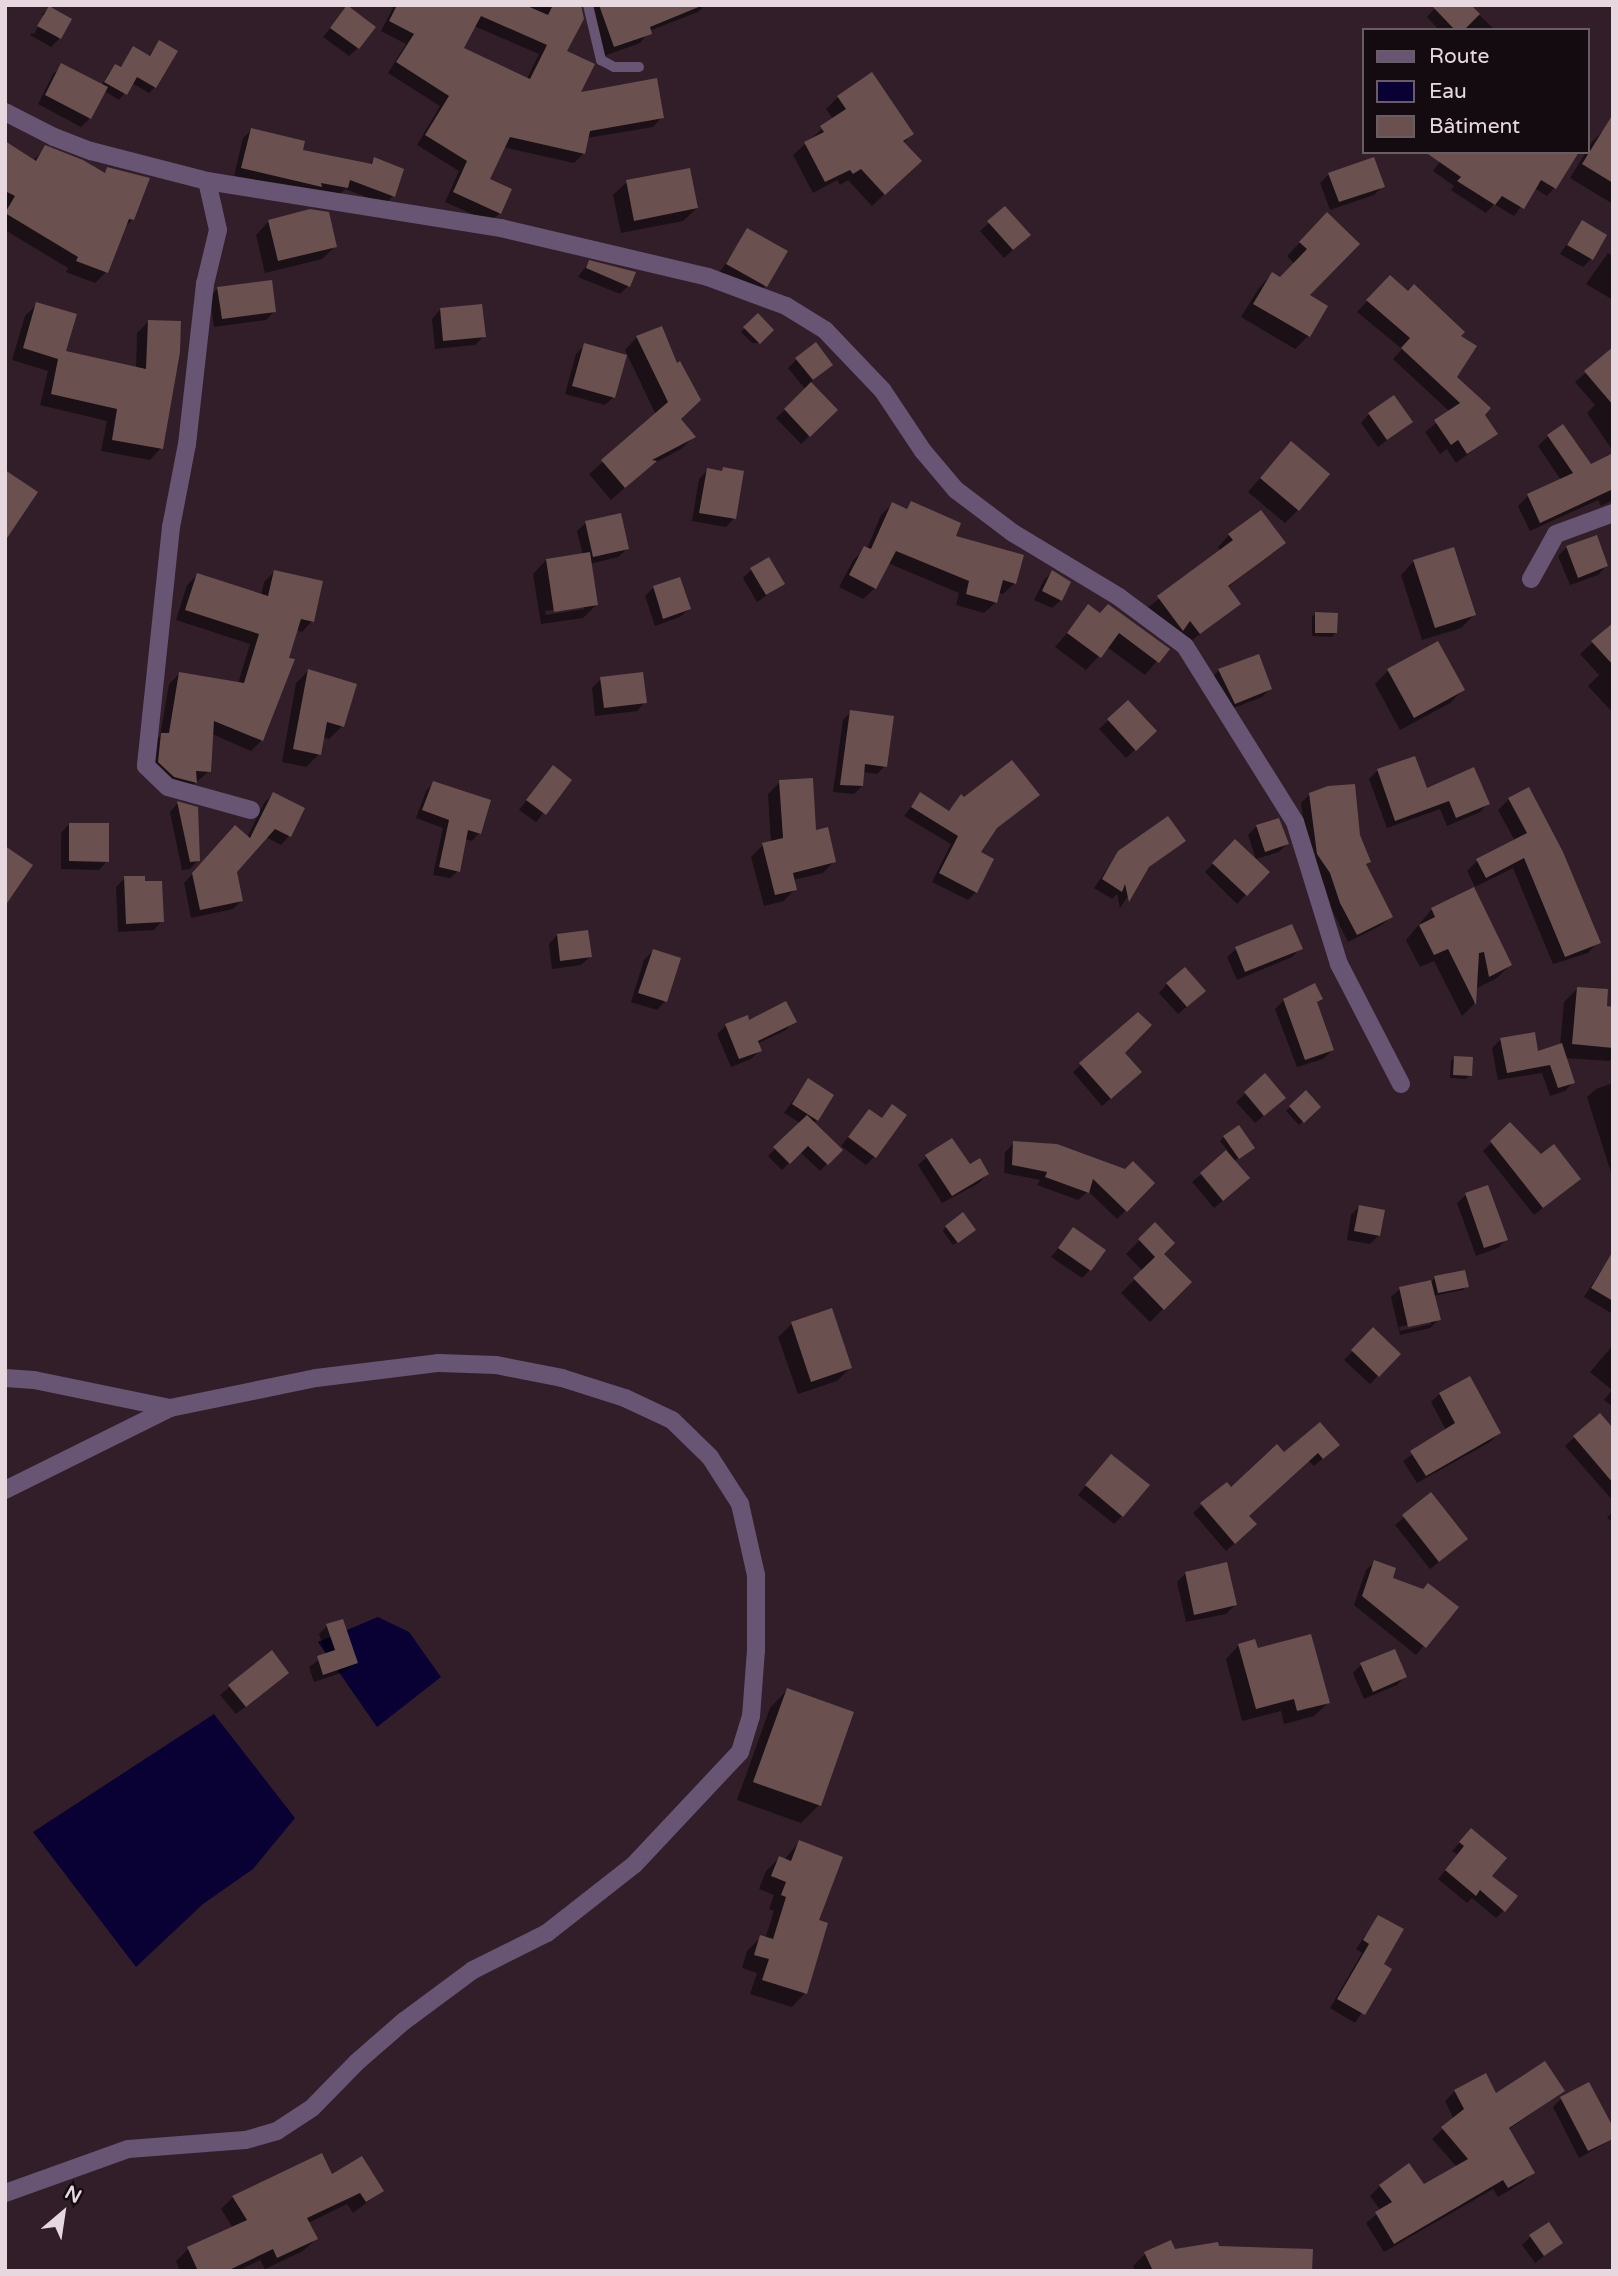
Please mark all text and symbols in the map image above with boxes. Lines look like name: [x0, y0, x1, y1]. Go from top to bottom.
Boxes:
legend: [1362, 28, 1590, 154]
text: Route: [1429, 44, 1489, 69]
text: Eau: [1429, 79, 1467, 104]
text: Bâtiment: [1429, 114, 1520, 139]
north arrow: [28, 2178, 98, 2248]
text: N: [61, 2181, 85, 2208]

